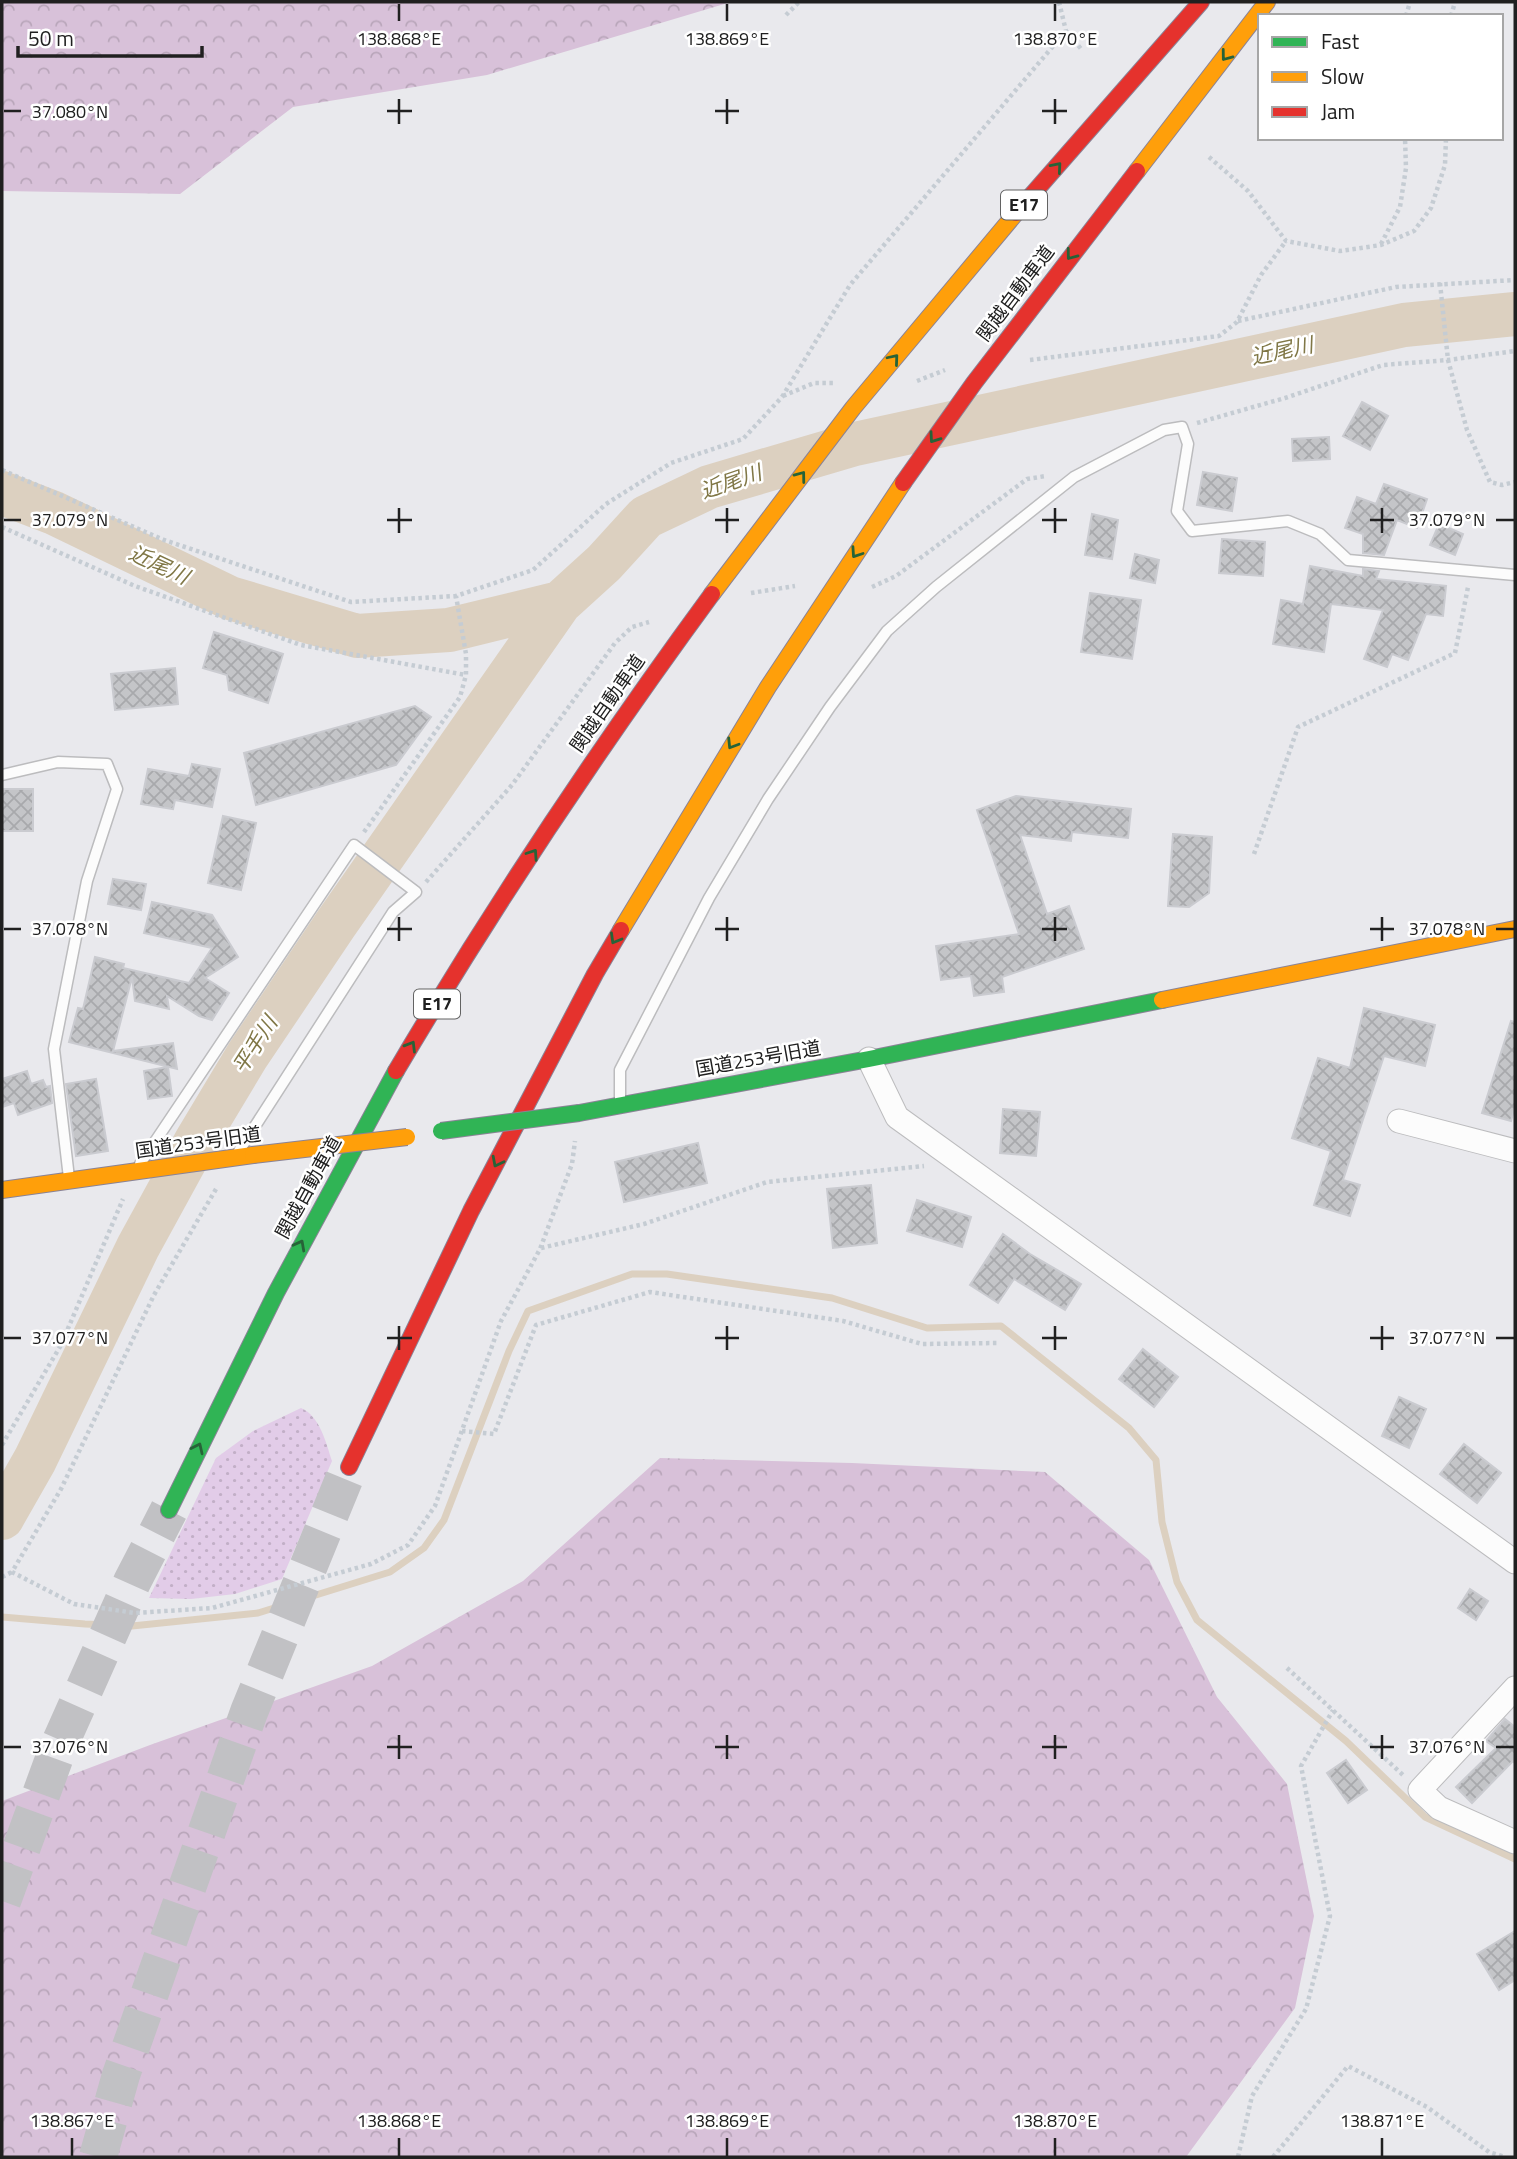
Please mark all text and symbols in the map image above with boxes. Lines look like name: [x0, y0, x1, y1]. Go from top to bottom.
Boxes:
scale bar: [18, 14, 201, 58]
legend: [1258, 14, 1503, 140]
text: 50 m: [28, 22, 74, 54]
text: 138.868°E: [357, 25, 441, 52]
text: 138.869°E: [685, 25, 769, 52]
text: 138.870°E: [1013, 25, 1097, 52]
text: Fast: [1321, 25, 1360, 57]
one-way arrow: [1221, 48, 1234, 61]
text: Slow: [1321, 60, 1364, 92]
text: Jam: [1321, 95, 1355, 127]
text: 37.080°N: [32, 98, 108, 125]
one-way arrow: [1049, 162, 1061, 175]
road number: E17: [1001, 190, 1047, 220]
street label: 関越自動車道: [969, 238, 1060, 347]
one-way arrow: [1066, 247, 1079, 259]
water label: 近尾川: [1248, 327, 1318, 372]
one-way arrow: [886, 354, 898, 367]
one-way arrow: [930, 430, 942, 443]
water label: 近尾川: [696, 455, 768, 506]
one-way arrow: [793, 472, 806, 484]
text: 37.079°N: [32, 506, 108, 533]
text: 37.079°N: [1409, 506, 1485, 533]
water label: 近尾川: [124, 536, 197, 593]
one-way arrow: [852, 545, 864, 558]
street label: 関越自動車道: [562, 648, 651, 758]
one-way arrow: [728, 736, 741, 749]
one-way arrow: [524, 849, 537, 862]
text: 37.078°N: [32, 915, 108, 942]
text: 37.078°N: [1409, 915, 1485, 942]
one-way arrow: [611, 932, 624, 945]
road number: E17: [414, 989, 460, 1018]
water label: 平手川: [224, 1008, 286, 1080]
street label: 国道253号旧道: [693, 1032, 823, 1083]
one-way arrow: [403, 1041, 416, 1054]
street label: 国道253号旧道: [133, 1118, 263, 1165]
street label: 関越自動車道: [267, 1130, 348, 1244]
one-way arrow: [492, 1155, 506, 1167]
one-way arrow: [291, 1239, 305, 1252]
text: 37.077°N: [32, 1324, 108, 1351]
text: 37.077°N: [1409, 1324, 1485, 1351]
one-way arrow: [190, 1443, 204, 1455]
text: 37.076°N: [32, 1733, 108, 1760]
text: 37.076°N: [1409, 1733, 1485, 1760]
text: 138.867°E: [30, 2107, 114, 2134]
text: 138.868°E: [357, 2107, 441, 2134]
text: 138.869°E: [685, 2107, 769, 2134]
text: 138.870°E: [1013, 2107, 1097, 2134]
text: 138.871°E: [1340, 2107, 1424, 2134]

